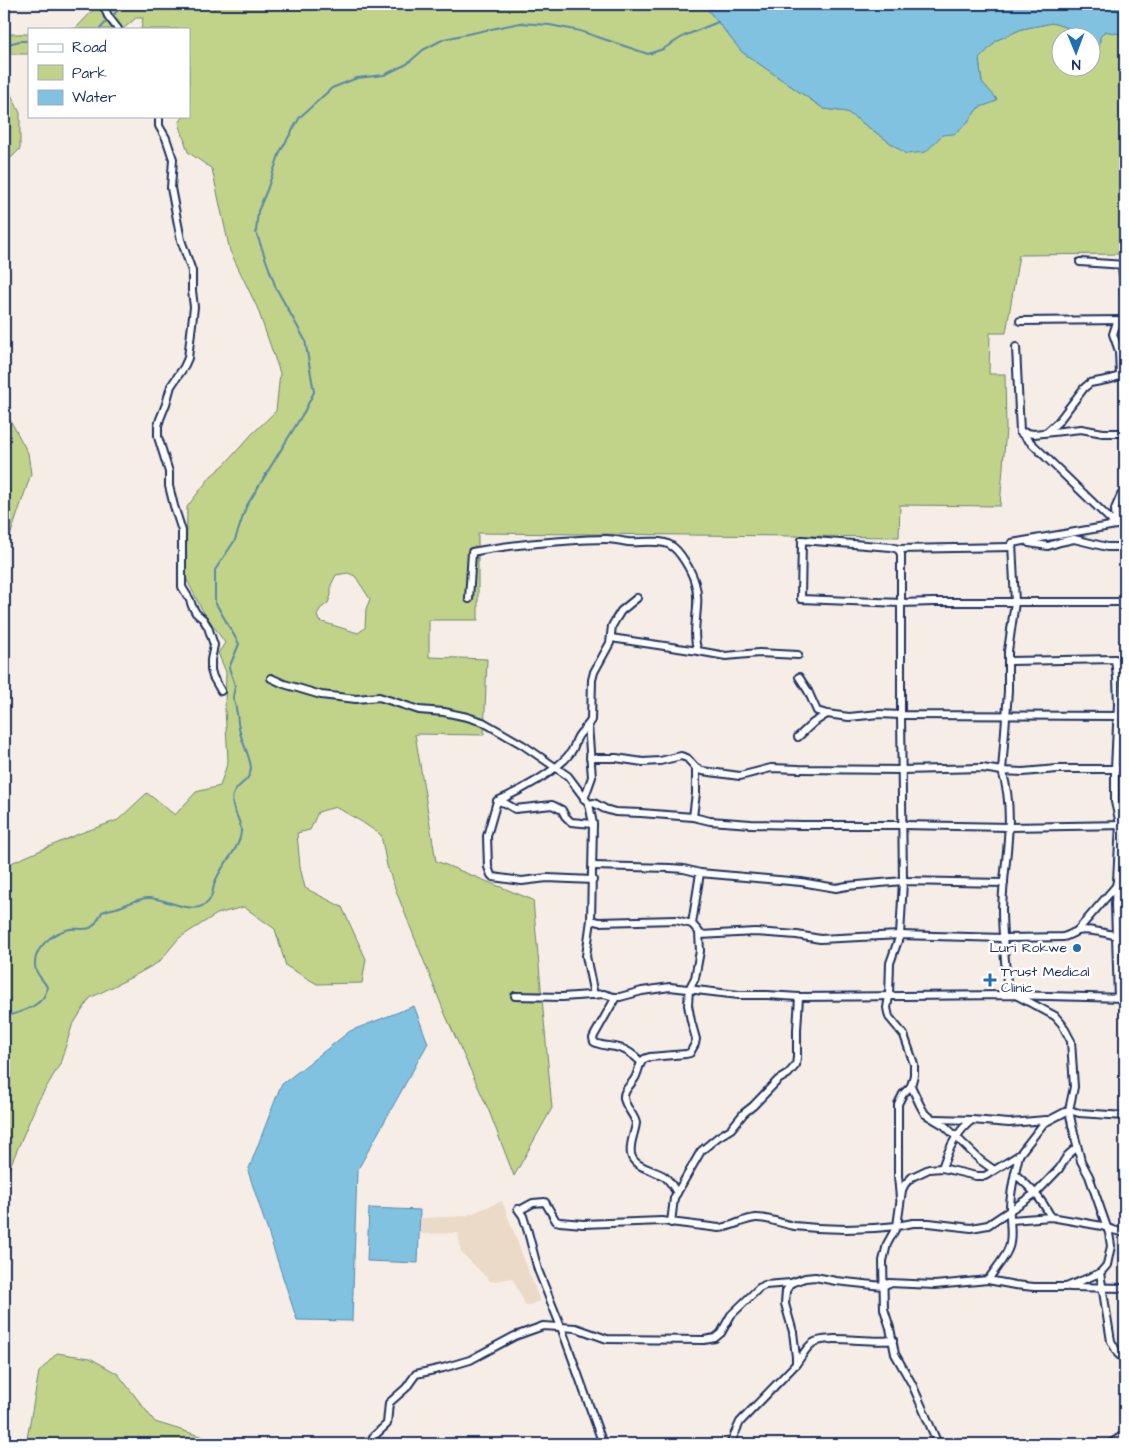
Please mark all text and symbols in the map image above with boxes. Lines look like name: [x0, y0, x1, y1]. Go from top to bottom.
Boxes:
legend: [28, 28, 190, 118]
north arrow: [1052, 28, 1102, 78]
text: Road: [72, 37, 107, 58]
text: N: [1071, 54, 1081, 74]
text: Park: [72, 63, 107, 84]
text: Water: [72, 87, 116, 108]
place label: Luri Rokwe: [989, 938, 1067, 958]
marker: Luri Rokwe: [1071, 942, 1083, 954]
place label: Trust Medical Clinic: [1001, 962, 1089, 998]
marker: Trust Medical Clinic: [983, 973, 997, 987]

